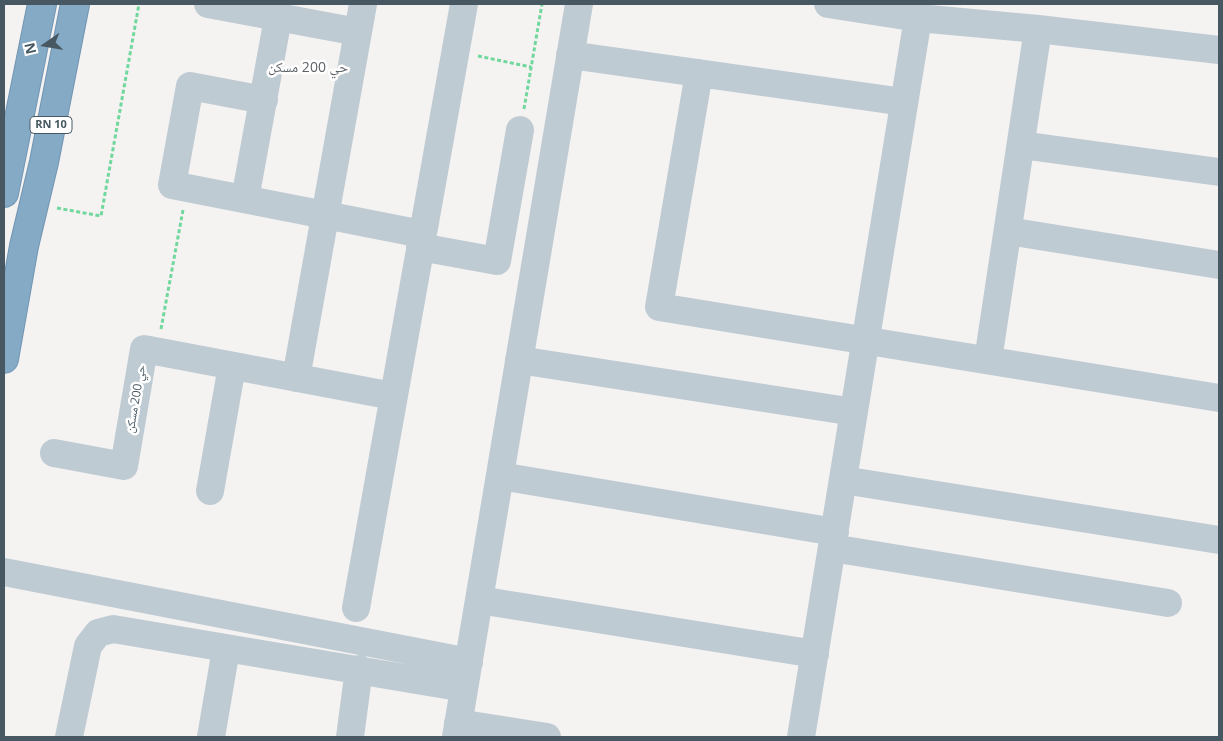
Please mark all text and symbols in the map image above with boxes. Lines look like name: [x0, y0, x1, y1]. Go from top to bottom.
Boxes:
north arrow: [20, 20, 70, 70]
text: N: [19, 41, 40, 56]
district label: حي 200 مسكن: [268, 60, 348, 76]
road number: RN 10: [30, 116, 72, 134]
street label: حي 200 مسكن: [123, 364, 149, 434]

